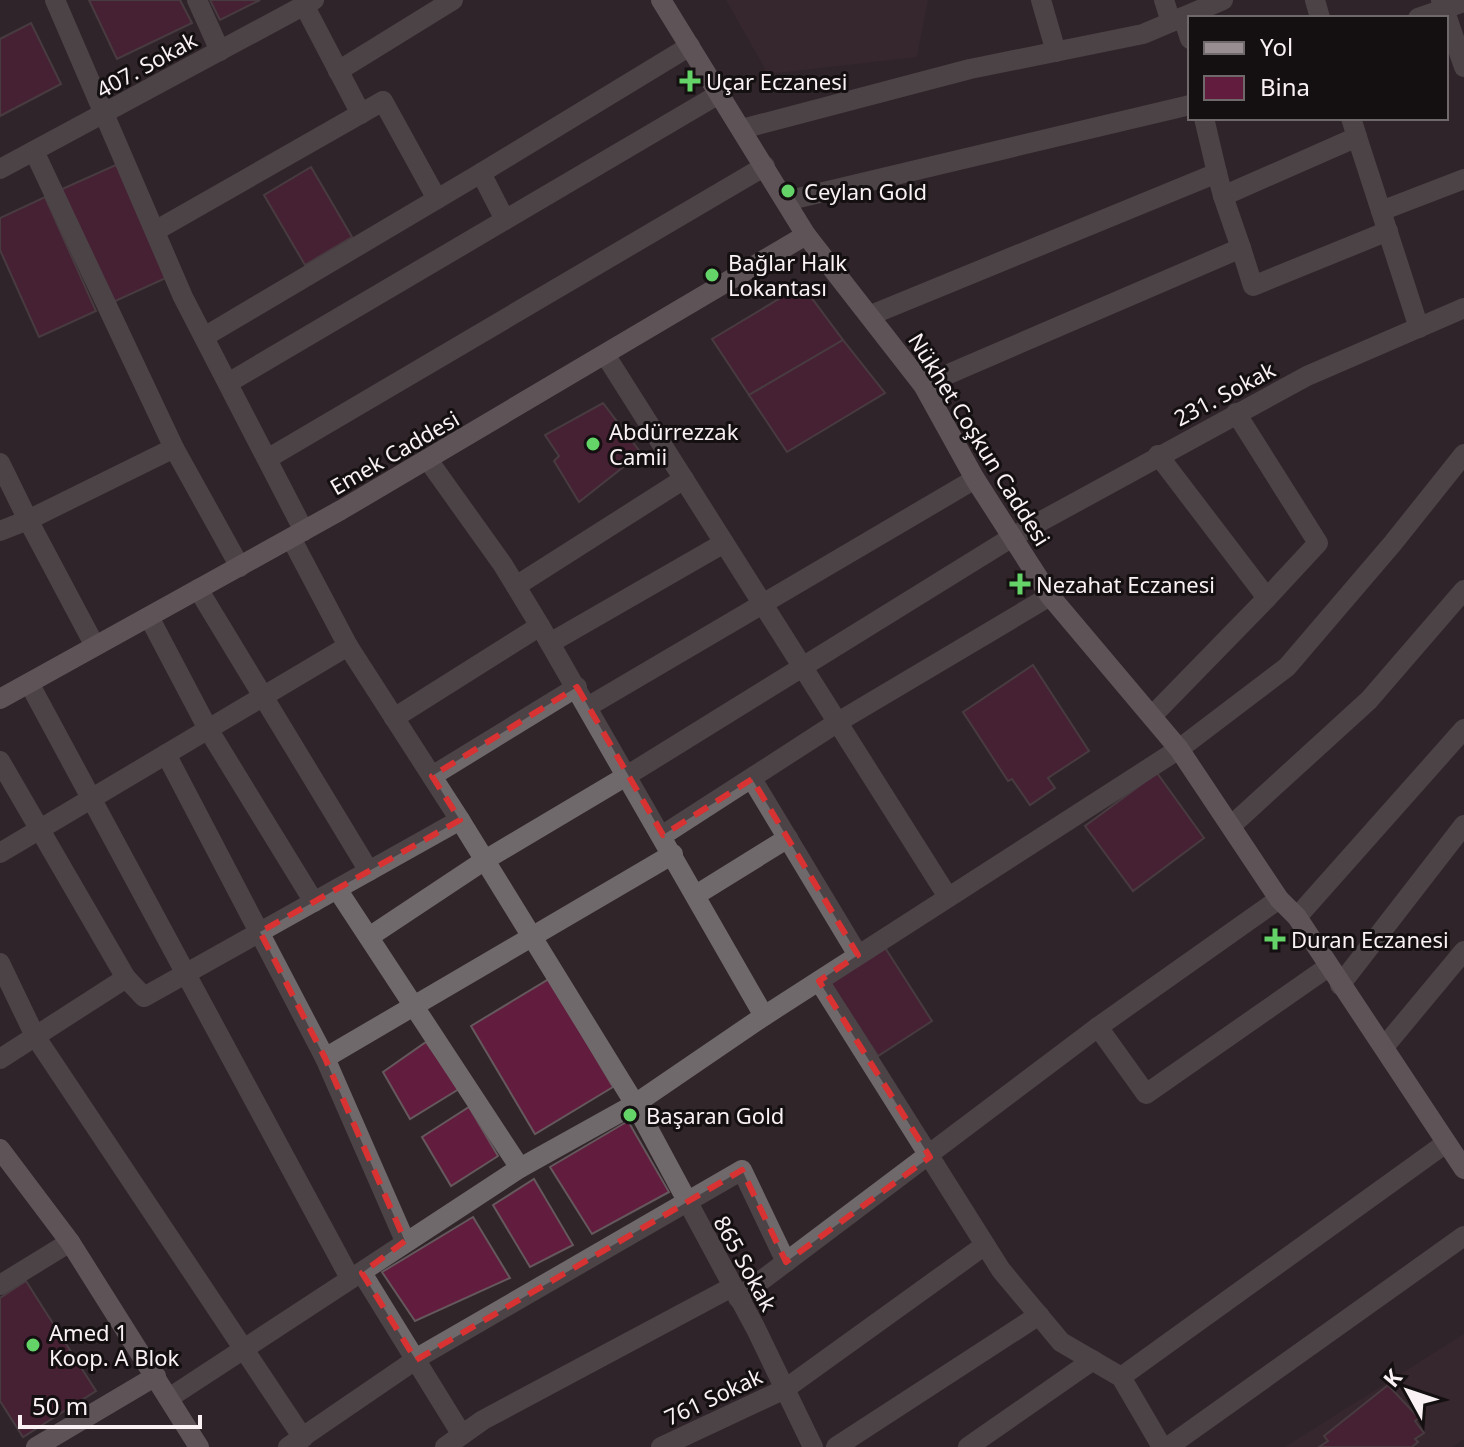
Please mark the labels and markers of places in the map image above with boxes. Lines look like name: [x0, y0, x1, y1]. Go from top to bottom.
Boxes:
place label: Uçar Eczanesi: [706, 66, 847, 96]
marker: Uçar Eczanesi: [681, 72, 699, 90]
place label: Ceylan Gold: [804, 176, 927, 206]
marker: Ceylan Gold: [779, 182, 797, 200]
place label: Bağlar Halk Lokantası: [728, 247, 847, 302]
marker: Bağlar Halk Lokantası: [703, 266, 721, 284]
place label: Abdürrezzak Camii: [609, 416, 739, 471]
marker: Abdürrezzak Camii: [584, 435, 602, 453]
place label: Nezahat Eczanesi: [1036, 569, 1215, 599]
marker: Nezahat Eczanesi: [1011, 575, 1029, 593]
place label: Duran Eczanesi: [1291, 924, 1449, 954]
marker: Duran Eczanesi: [1266, 930, 1284, 948]
place label: Başaran Gold: [646, 1100, 784, 1130]
marker: Başaran Gold: [621, 1106, 639, 1124]
place label: Amed 1 Koop. A Blok: [49, 1317, 179, 1372]
marker: Amed 1 Koop. A Blok: [24, 1336, 42, 1354]

